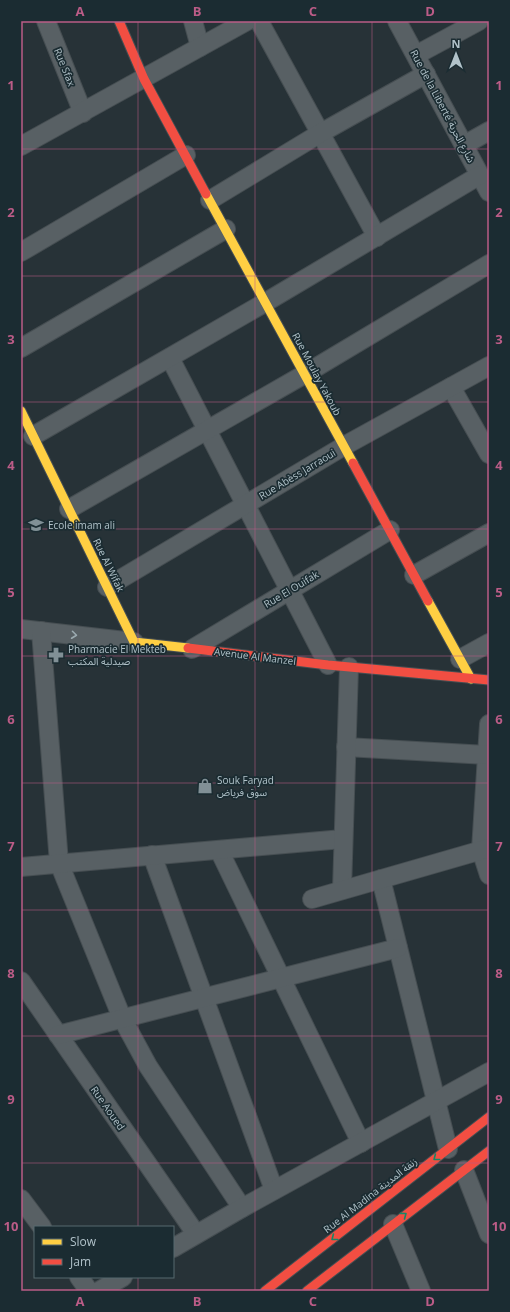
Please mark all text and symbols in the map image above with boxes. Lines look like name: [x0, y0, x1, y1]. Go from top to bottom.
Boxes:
text: A: [76, 2, 85, 20]
text: B: [193, 2, 202, 20]
text: C: [309, 2, 317, 20]
text: D: [425, 2, 435, 20]
north arrow: [436, 34, 476, 74]
text: N: [452, 36, 460, 51]
street label: Rue Sfax: [51, 46, 79, 89]
street label: Rue de la Liberté شارع الحرية: [406, 47, 479, 165]
text: 1: [7, 76, 15, 94]
text: 1: [495, 76, 503, 94]
text: 2: [7, 203, 15, 221]
text: 2: [495, 203, 503, 221]
text: 3: [7, 330, 15, 348]
street label: Rue Moulay Yakoub: [289, 330, 345, 418]
text: 3: [495, 330, 503, 348]
street label: Rue Abèss Jarraoui: [256, 446, 338, 502]
text: 4: [7, 456, 15, 474]
text: 4: [495, 456, 503, 474]
school or university icon: Ecole imam ali: [27, 516, 45, 534]
place label: Ecole imam ali: [48, 518, 115, 532]
street label: Rue Al Wifak: [90, 536, 128, 595]
street label: Rue El Ouifak: [261, 567, 322, 611]
text: 5: [7, 583, 15, 601]
text: 5: [495, 583, 503, 601]
one-way arrow: [71, 630, 77, 639]
place label: Pharmacie El Mekteb صيدلية المكتب: [68, 642, 166, 668]
street label: Avenue Al Manzel: [213, 644, 297, 668]
pharmacy icon: Pharmacie El Mekteb صيدلية المكتب: [47, 646, 65, 664]
text: 6: [7, 710, 15, 728]
text: 6: [495, 710, 503, 728]
place label: Souk Faryad سوق فرياض: [217, 773, 274, 799]
shop icon: Souk Faryad سوق فرياض: [196, 777, 214, 795]
text: 7: [7, 837, 15, 855]
text: 7: [495, 837, 503, 855]
text: 8: [7, 964, 15, 982]
text: 8: [495, 964, 503, 982]
street label: Rue Aoued: [88, 1083, 128, 1133]
text: 9: [7, 1090, 15, 1108]
text: 9: [495, 1090, 503, 1108]
one-way arrow: [434, 1153, 441, 1160]
street label: Rue Al Madina زنقة المدينة: [320, 1154, 420, 1236]
one-way arrow: [400, 1213, 407, 1220]
text: 10: [4, 1217, 18, 1235]
text: 10: [492, 1217, 506, 1235]
legend: [34, 1226, 174, 1278]
text: Slow: [70, 1233, 97, 1250]
one-way arrow: [331, 1233, 338, 1240]
text: Jam: [69, 1253, 91, 1270]
text: A: [76, 1292, 85, 1310]
text: B: [193, 1292, 202, 1310]
text: C: [309, 1292, 317, 1310]
text: D: [425, 1292, 435, 1310]

